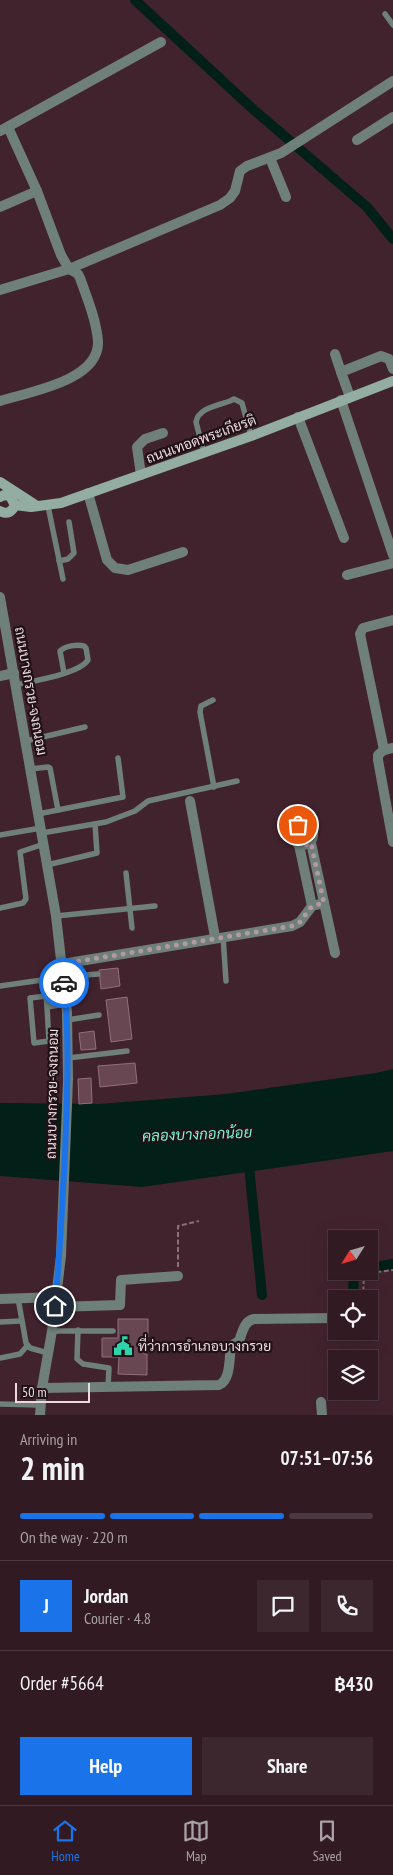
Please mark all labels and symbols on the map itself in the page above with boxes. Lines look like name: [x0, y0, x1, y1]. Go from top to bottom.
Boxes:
street label: ถนนเทอดพระเกียรติ: [143, 411, 259, 467]
street label: ถนนบางกรวย-จงถนอม: [11, 625, 51, 757]
pin: [277, 804, 319, 846]
courier: [39, 958, 89, 1008]
street label: ถนนบางกรวย-จงถนอม: [42, 1029, 62, 1159]
water label: คลองบางกอกน้อย: [142, 1123, 253, 1145]
north arrow: [328, 1230, 378, 1280]
pin: [34, 1285, 76, 1327]
place label: ที่ว่าการอำเภอบางกรวย: [138, 1334, 271, 1355]
public building icon: ที่ว่าการอำเภอบางกรวย: [112, 1335, 134, 1357]
scale bar: [15, 1380, 90, 1403]

